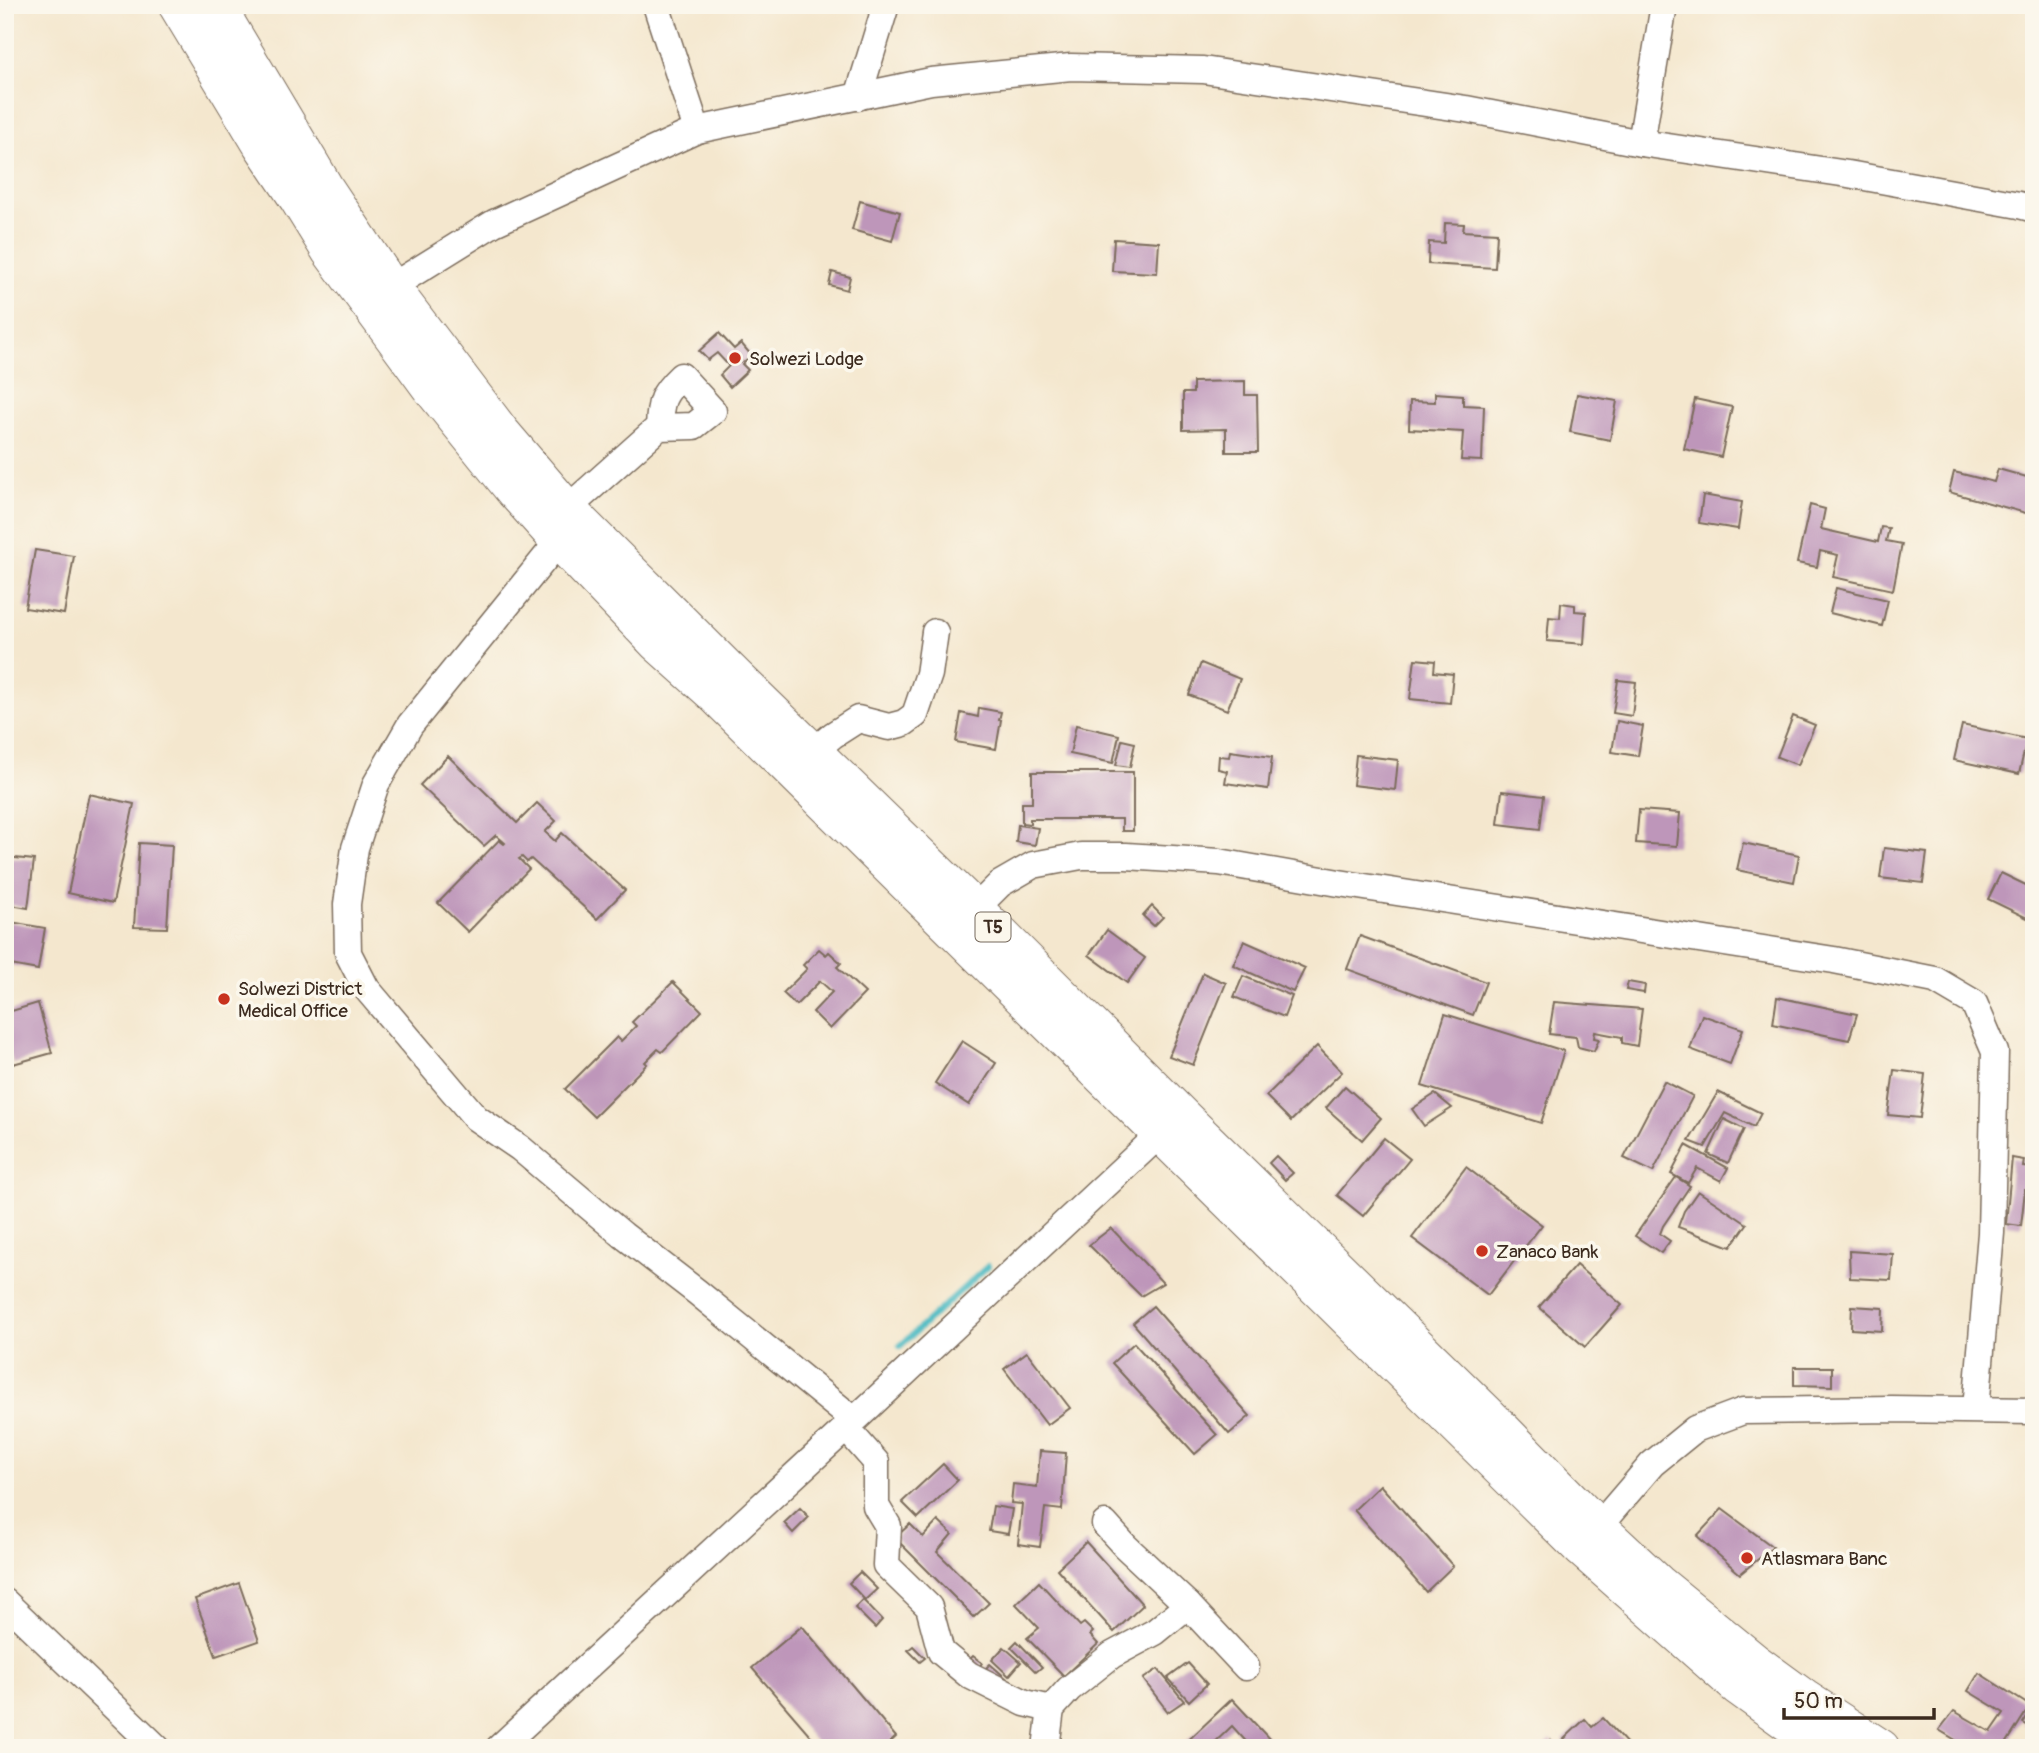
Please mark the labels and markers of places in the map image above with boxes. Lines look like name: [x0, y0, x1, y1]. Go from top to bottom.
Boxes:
place label: Solwezi Lodge: [749, 347, 864, 371]
marker: Solwezi Lodge: [727, 350, 743, 366]
place label: Solwezi District Medical Office: [238, 977, 363, 1023]
marker: Solwezi District Medical Office: [216, 991, 232, 1007]
place label: Zanaco Bank: [1496, 1240, 1599, 1264]
marker: Zanaco Bank: [1474, 1243, 1490, 1259]
place label: Atlasmara Banc: [1761, 1547, 1888, 1571]
marker: Atlasmara Banc: [1739, 1550, 1755, 1566]

